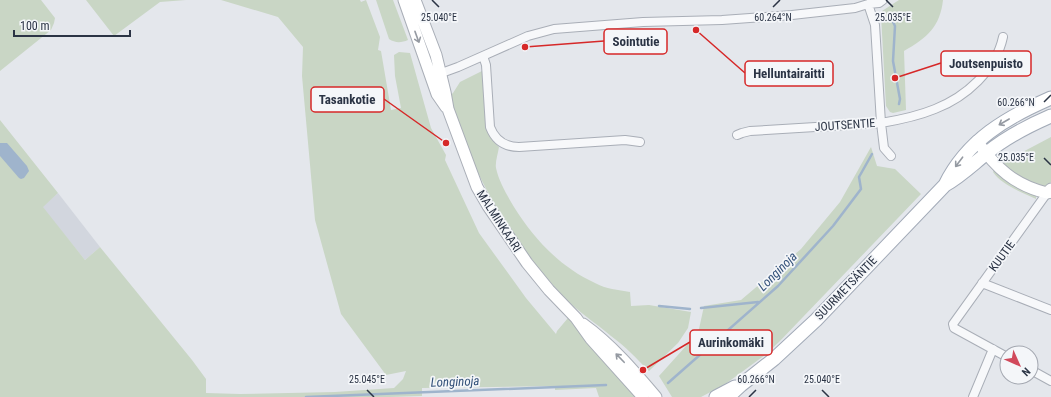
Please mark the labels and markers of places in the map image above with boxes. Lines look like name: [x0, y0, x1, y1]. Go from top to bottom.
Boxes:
callout: Sointutie: [604, 29, 667, 54]
callout: Joutsenpuisto: [941, 51, 1031, 76]
callout: Helluntairaitti: [745, 61, 833, 86]
callout: Tasankotie: [311, 87, 384, 112]
callout: Aurinkomäki: [690, 330, 772, 355]

